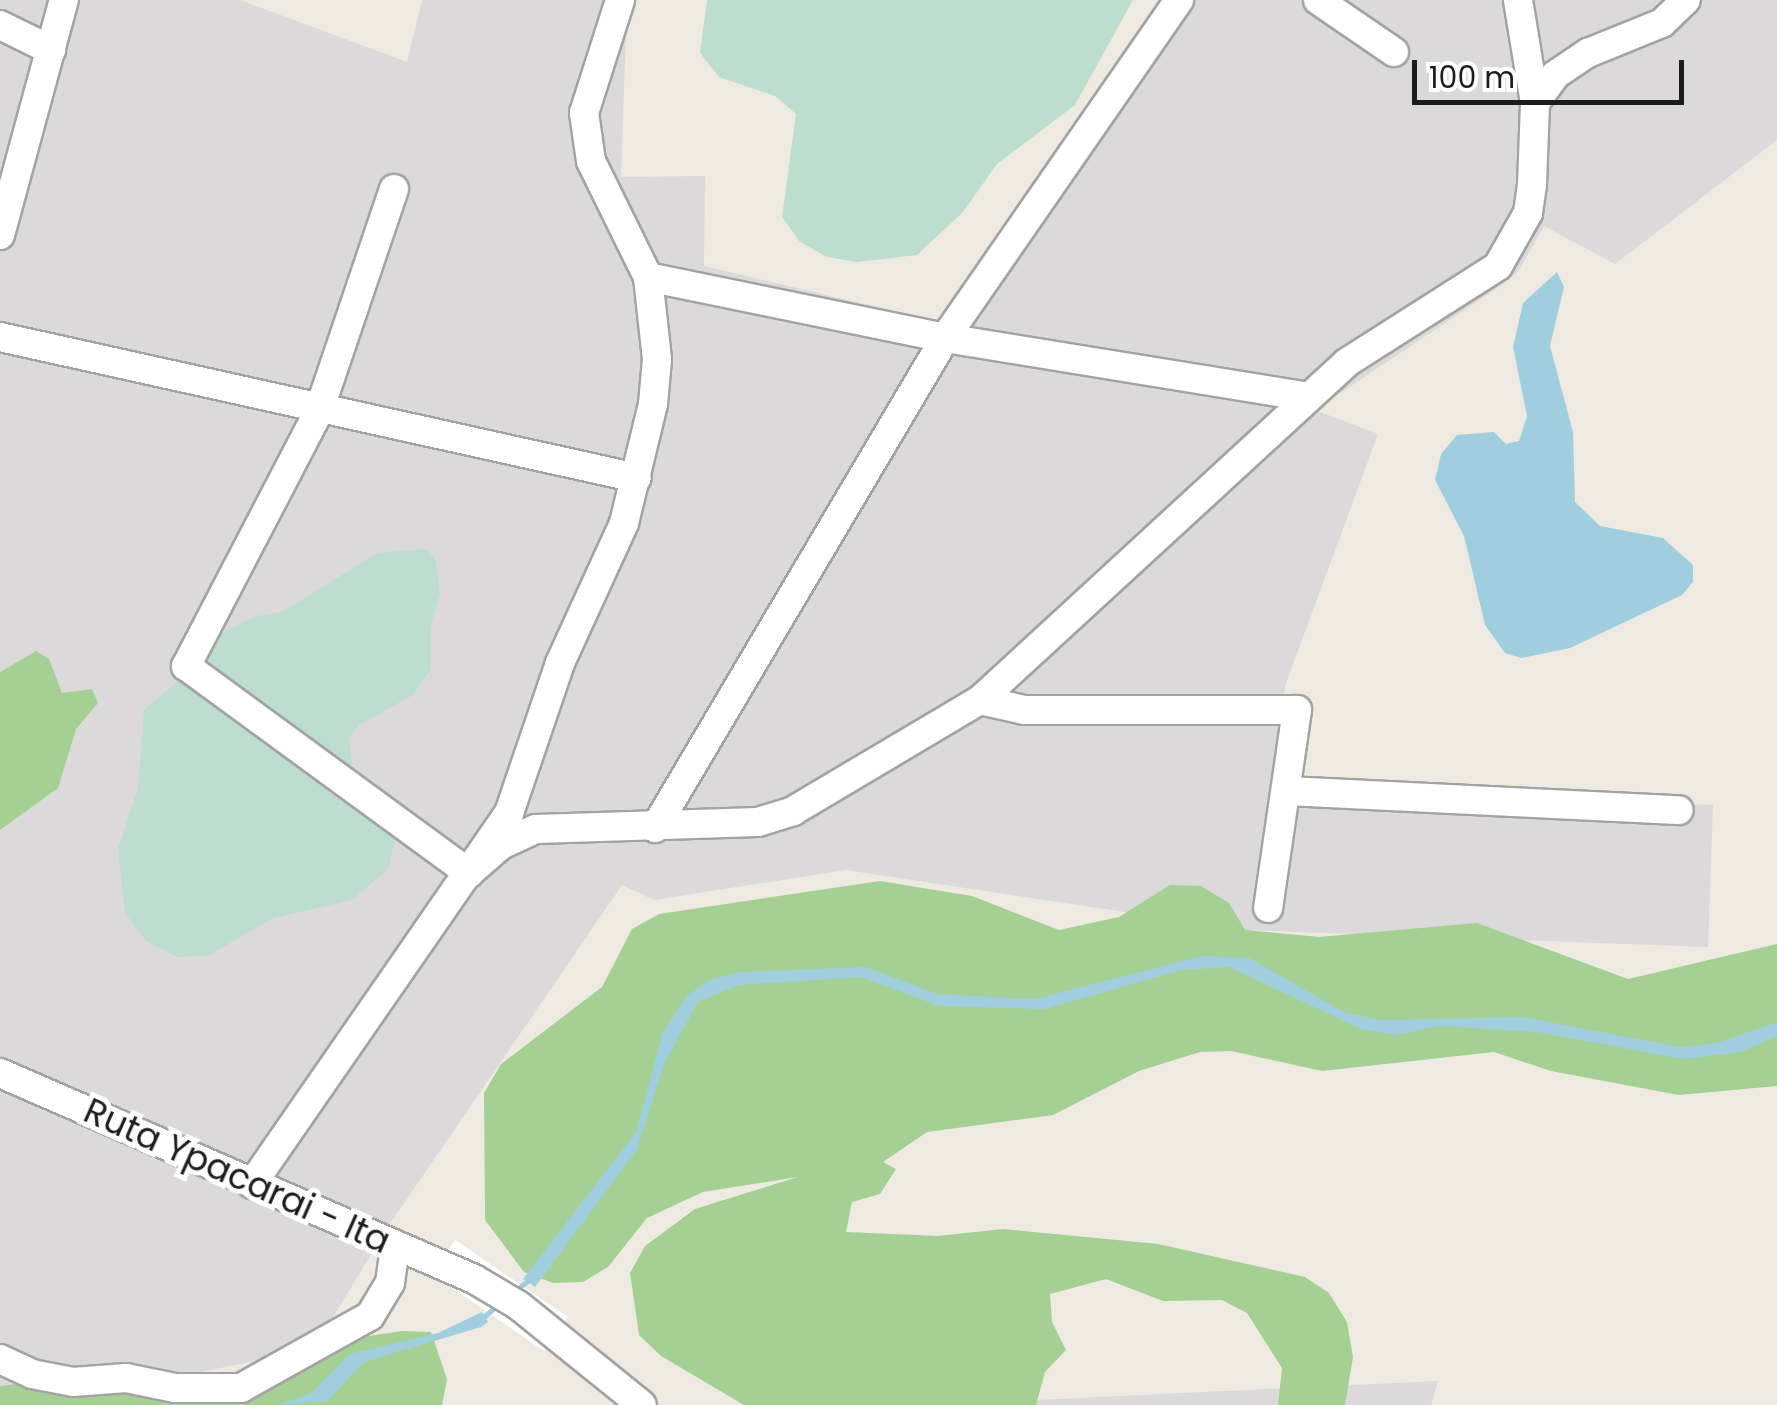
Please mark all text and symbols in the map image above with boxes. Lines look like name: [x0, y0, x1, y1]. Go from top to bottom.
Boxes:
scale bar: [1417, 40, 1690, 102]
text: 100 m: [1429, 56, 1515, 99]
street label: Ruta Ypacarai - Ita: [78, 1090, 396, 1262]

